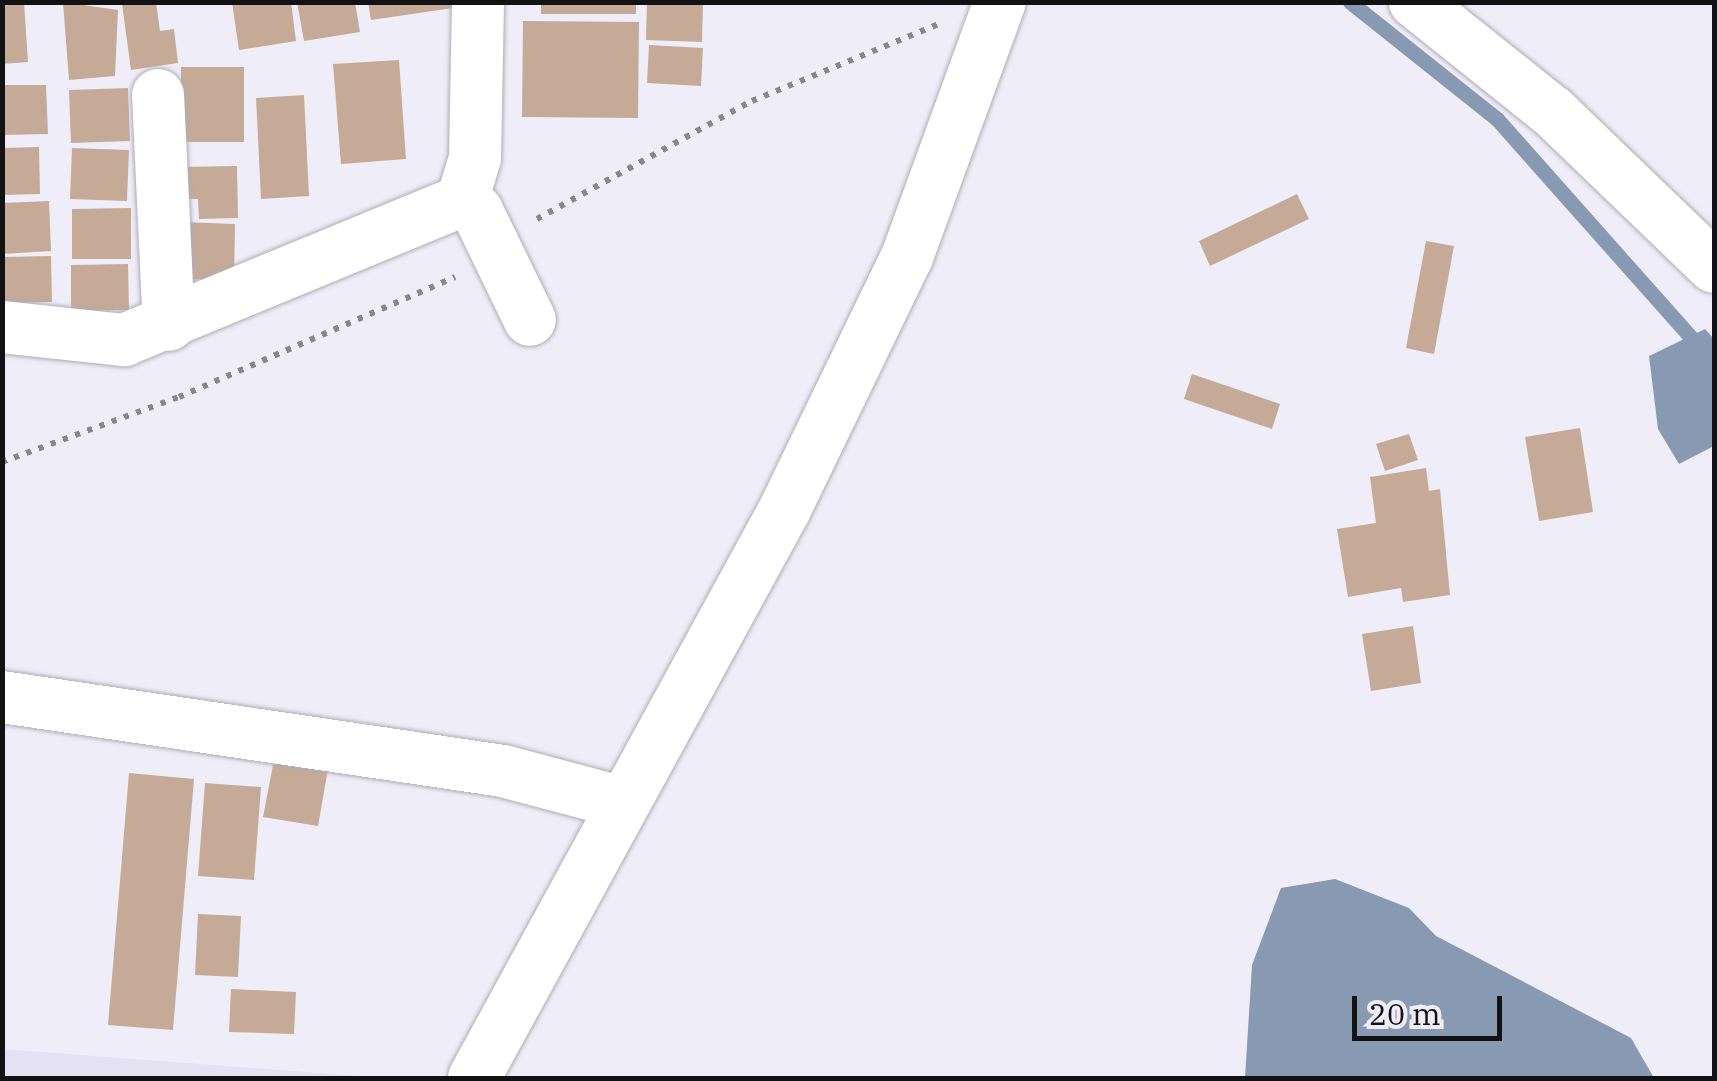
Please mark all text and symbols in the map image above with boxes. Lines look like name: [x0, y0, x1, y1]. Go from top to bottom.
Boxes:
scale bar: [1357, 976, 1507, 1038]
text: 20 m: [1369, 994, 1441, 1033]

